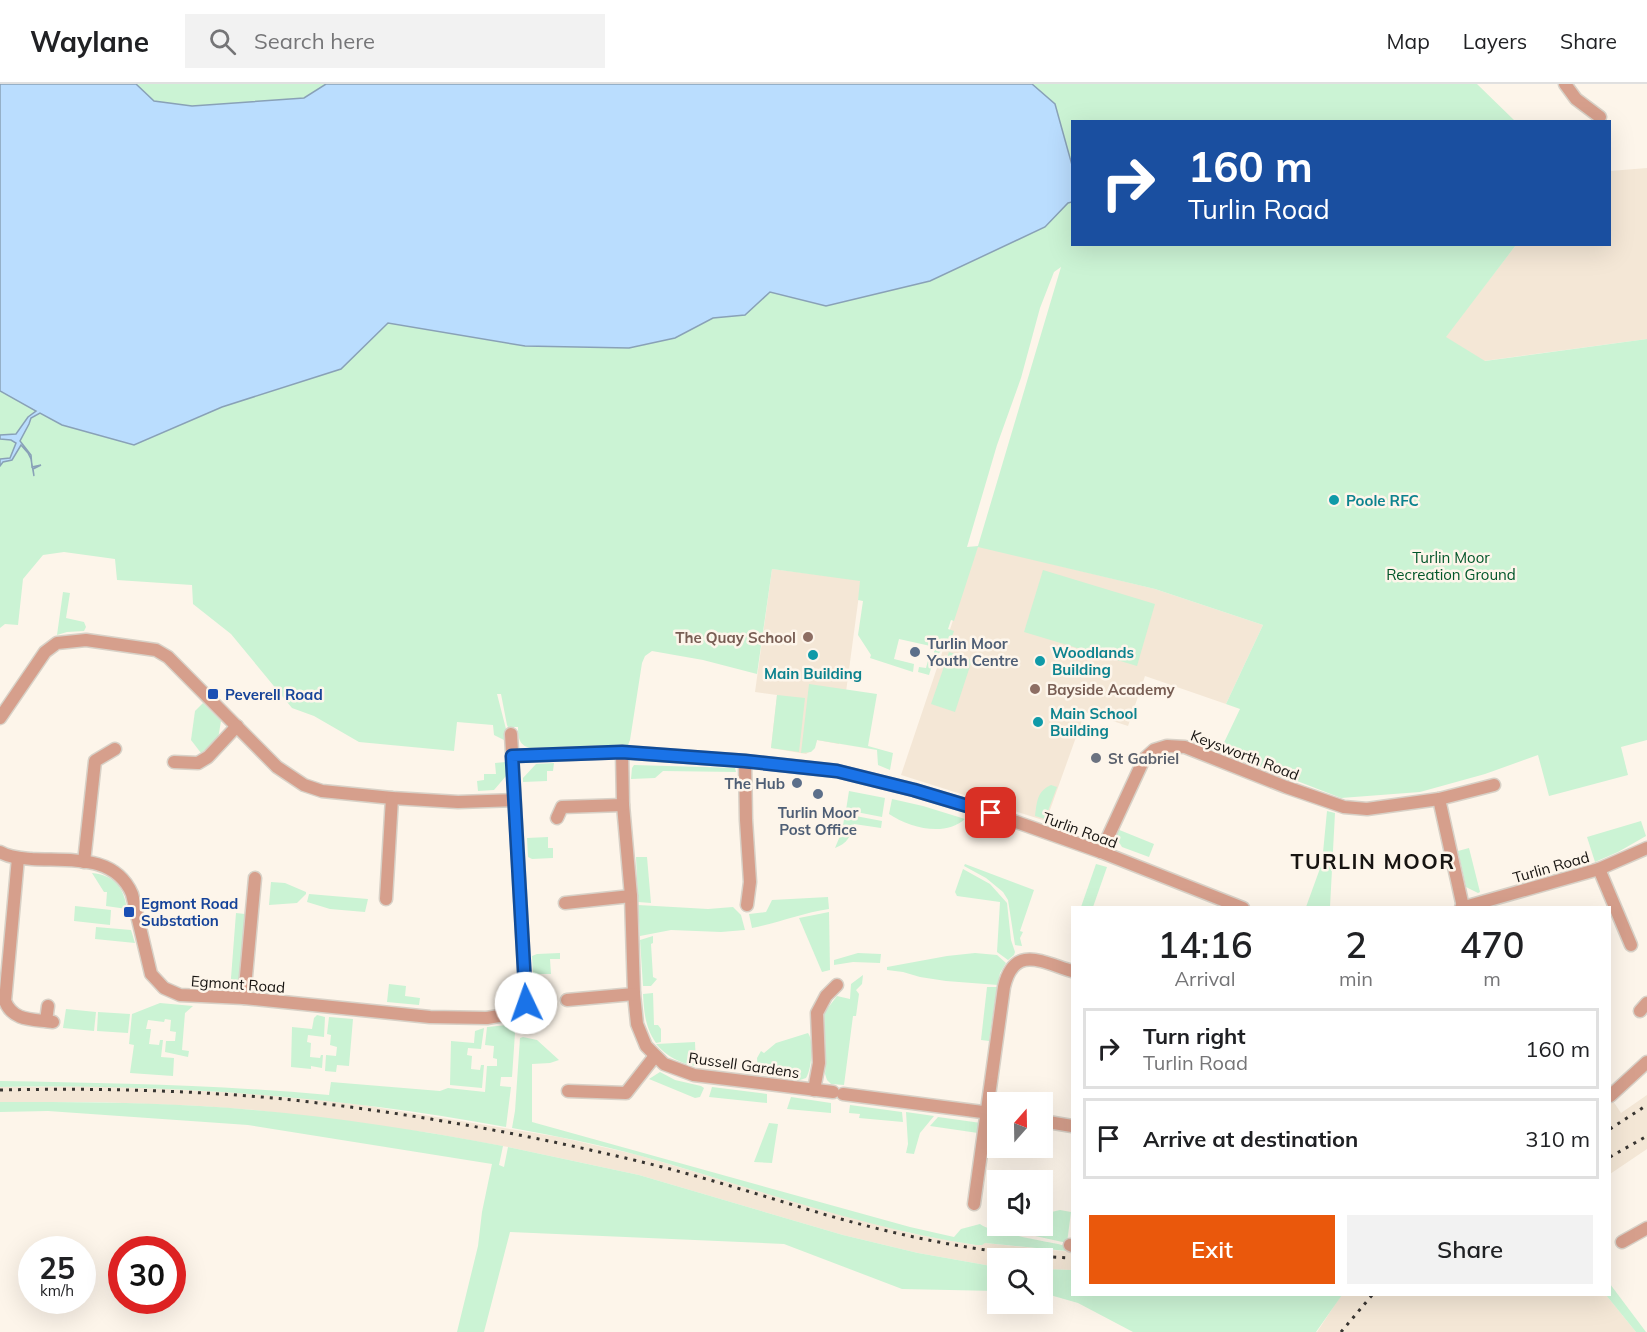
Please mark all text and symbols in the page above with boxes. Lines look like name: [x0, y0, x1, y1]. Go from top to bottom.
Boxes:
search box: [185, 14, 605, 68]
text: Waylane: [30, 24, 149, 59]
icon: search: [206, 25, 239, 58]
text: Search here: [254, 27, 375, 55]
text: Map: [1387, 28, 1430, 54]
text: Layers: [1463, 28, 1527, 54]
text: Share: [1560, 28, 1617, 54]
text: 160 m: [1188, 140, 1313, 193]
icon: right: [1089, 144, 1167, 222]
text: Turlin Road: [1188, 192, 1330, 226]
place label: Poole RFC: [1346, 491, 1419, 510]
marker: Poole RFC: [1327, 493, 1341, 507]
park label: Turlin Moor Recreation Ground: [1386, 548, 1516, 584]
place label: The Quay School: [675, 628, 796, 647]
marker: The Quay School: [801, 630, 815, 644]
place label: Turlin Moor Youth Centre: [926, 634, 1019, 670]
place label: Woodlands Building: [1052, 643, 1134, 679]
marker: Turlin Moor Youth Centre: [908, 645, 922, 659]
marker: Main Building: [806, 648, 820, 662]
marker: Woodlands Building: [1033, 654, 1047, 668]
place label: Main Building: [764, 664, 862, 683]
place label: Bayside Academy: [1047, 680, 1176, 699]
marker: Bayside Academy: [1028, 682, 1042, 696]
place label: Peverell Road: [225, 685, 323, 704]
marker: Peverell Road: [206, 687, 220, 701]
place label: Main School Building: [1050, 704, 1137, 740]
marker: Main School Building: [1031, 715, 1045, 729]
street label: Keysworth Road: [1188, 726, 1302, 784]
place label: St Gabriel: [1108, 749, 1179, 768]
marker: St Gabriel: [1089, 751, 1103, 765]
place label: The Hub: [724, 774, 785, 793]
marker: The Hub: [790, 776, 804, 790]
marker: Turlin Moor Post Office: [811, 787, 825, 801]
pin: [965, 787, 1016, 838]
icon: arrive: [974, 796, 1007, 829]
place label: Turlin Moor Post Office: [778, 803, 858, 839]
street label: Turlin Road: [1040, 808, 1120, 852]
street label: Turlin Road: [1511, 847, 1591, 887]
district label: TURLIN MOOR: [1290, 848, 1456, 874]
place label: Egmont Road Substation: [141, 894, 238, 930]
marker: Egmont Road Substation: [122, 905, 136, 919]
text: 14:16: [1158, 922, 1252, 967]
text: 2: [1345, 922, 1367, 967]
text: 470: [1460, 922, 1524, 967]
text: Arrival: [1174, 966, 1236, 991]
text: min: [1339, 966, 1373, 991]
text: m: [1483, 966, 1501, 991]
street label: Egmont Road: [190, 971, 286, 997]
position arrow: [494, 971, 558, 1035]
text: Turn right: [1143, 1022, 1246, 1050]
icon: right: [1092, 1032, 1125, 1065]
text: 160 m: [1525, 1035, 1590, 1063]
street label: Russell Gardens: [687, 1048, 801, 1082]
text: Turlin Road: [1143, 1050, 1248, 1075]
north arrow: [987, 1092, 1053, 1158]
map controls: [987, 1092, 1053, 1314]
icon: arrive: [1092, 1122, 1125, 1155]
text: Arrive at destination: [1143, 1125, 1358, 1153]
text: 310 m: [1525, 1125, 1590, 1153]
button: sound: [987, 1170, 1053, 1236]
button: Exit: [1089, 1215, 1335, 1284]
button: Share: [1347, 1215, 1593, 1284]
speed limit sign: 30: [108, 1236, 186, 1314]
button: search: [987, 1248, 1053, 1314]
text: 25: [39, 1249, 75, 1287]
text: km/h: [40, 1281, 74, 1300]

